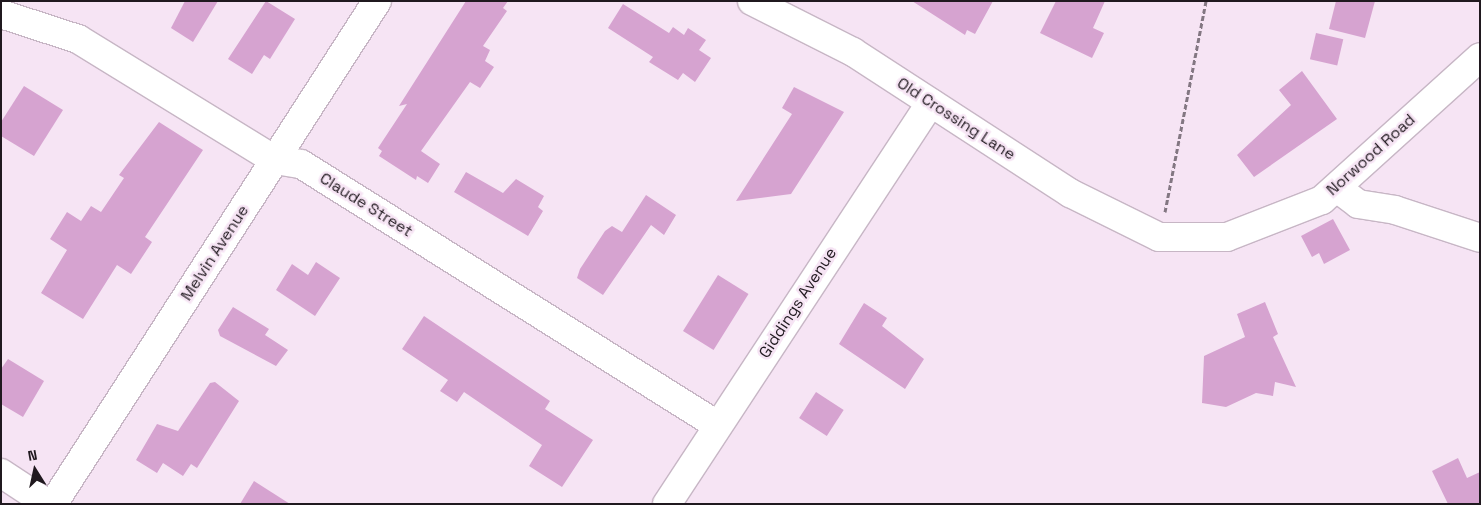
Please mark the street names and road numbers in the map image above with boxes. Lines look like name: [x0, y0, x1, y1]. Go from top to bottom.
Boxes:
street label: Old Crossing Lane: [893, 74, 1019, 164]
street label: Norwood Road: [1323, 110, 1419, 200]
street label: Claude Street: [316, 169, 416, 241]
street label: Melvin Avenue: [177, 202, 253, 304]
street label: Giddings Avenue: [755, 244, 841, 362]

